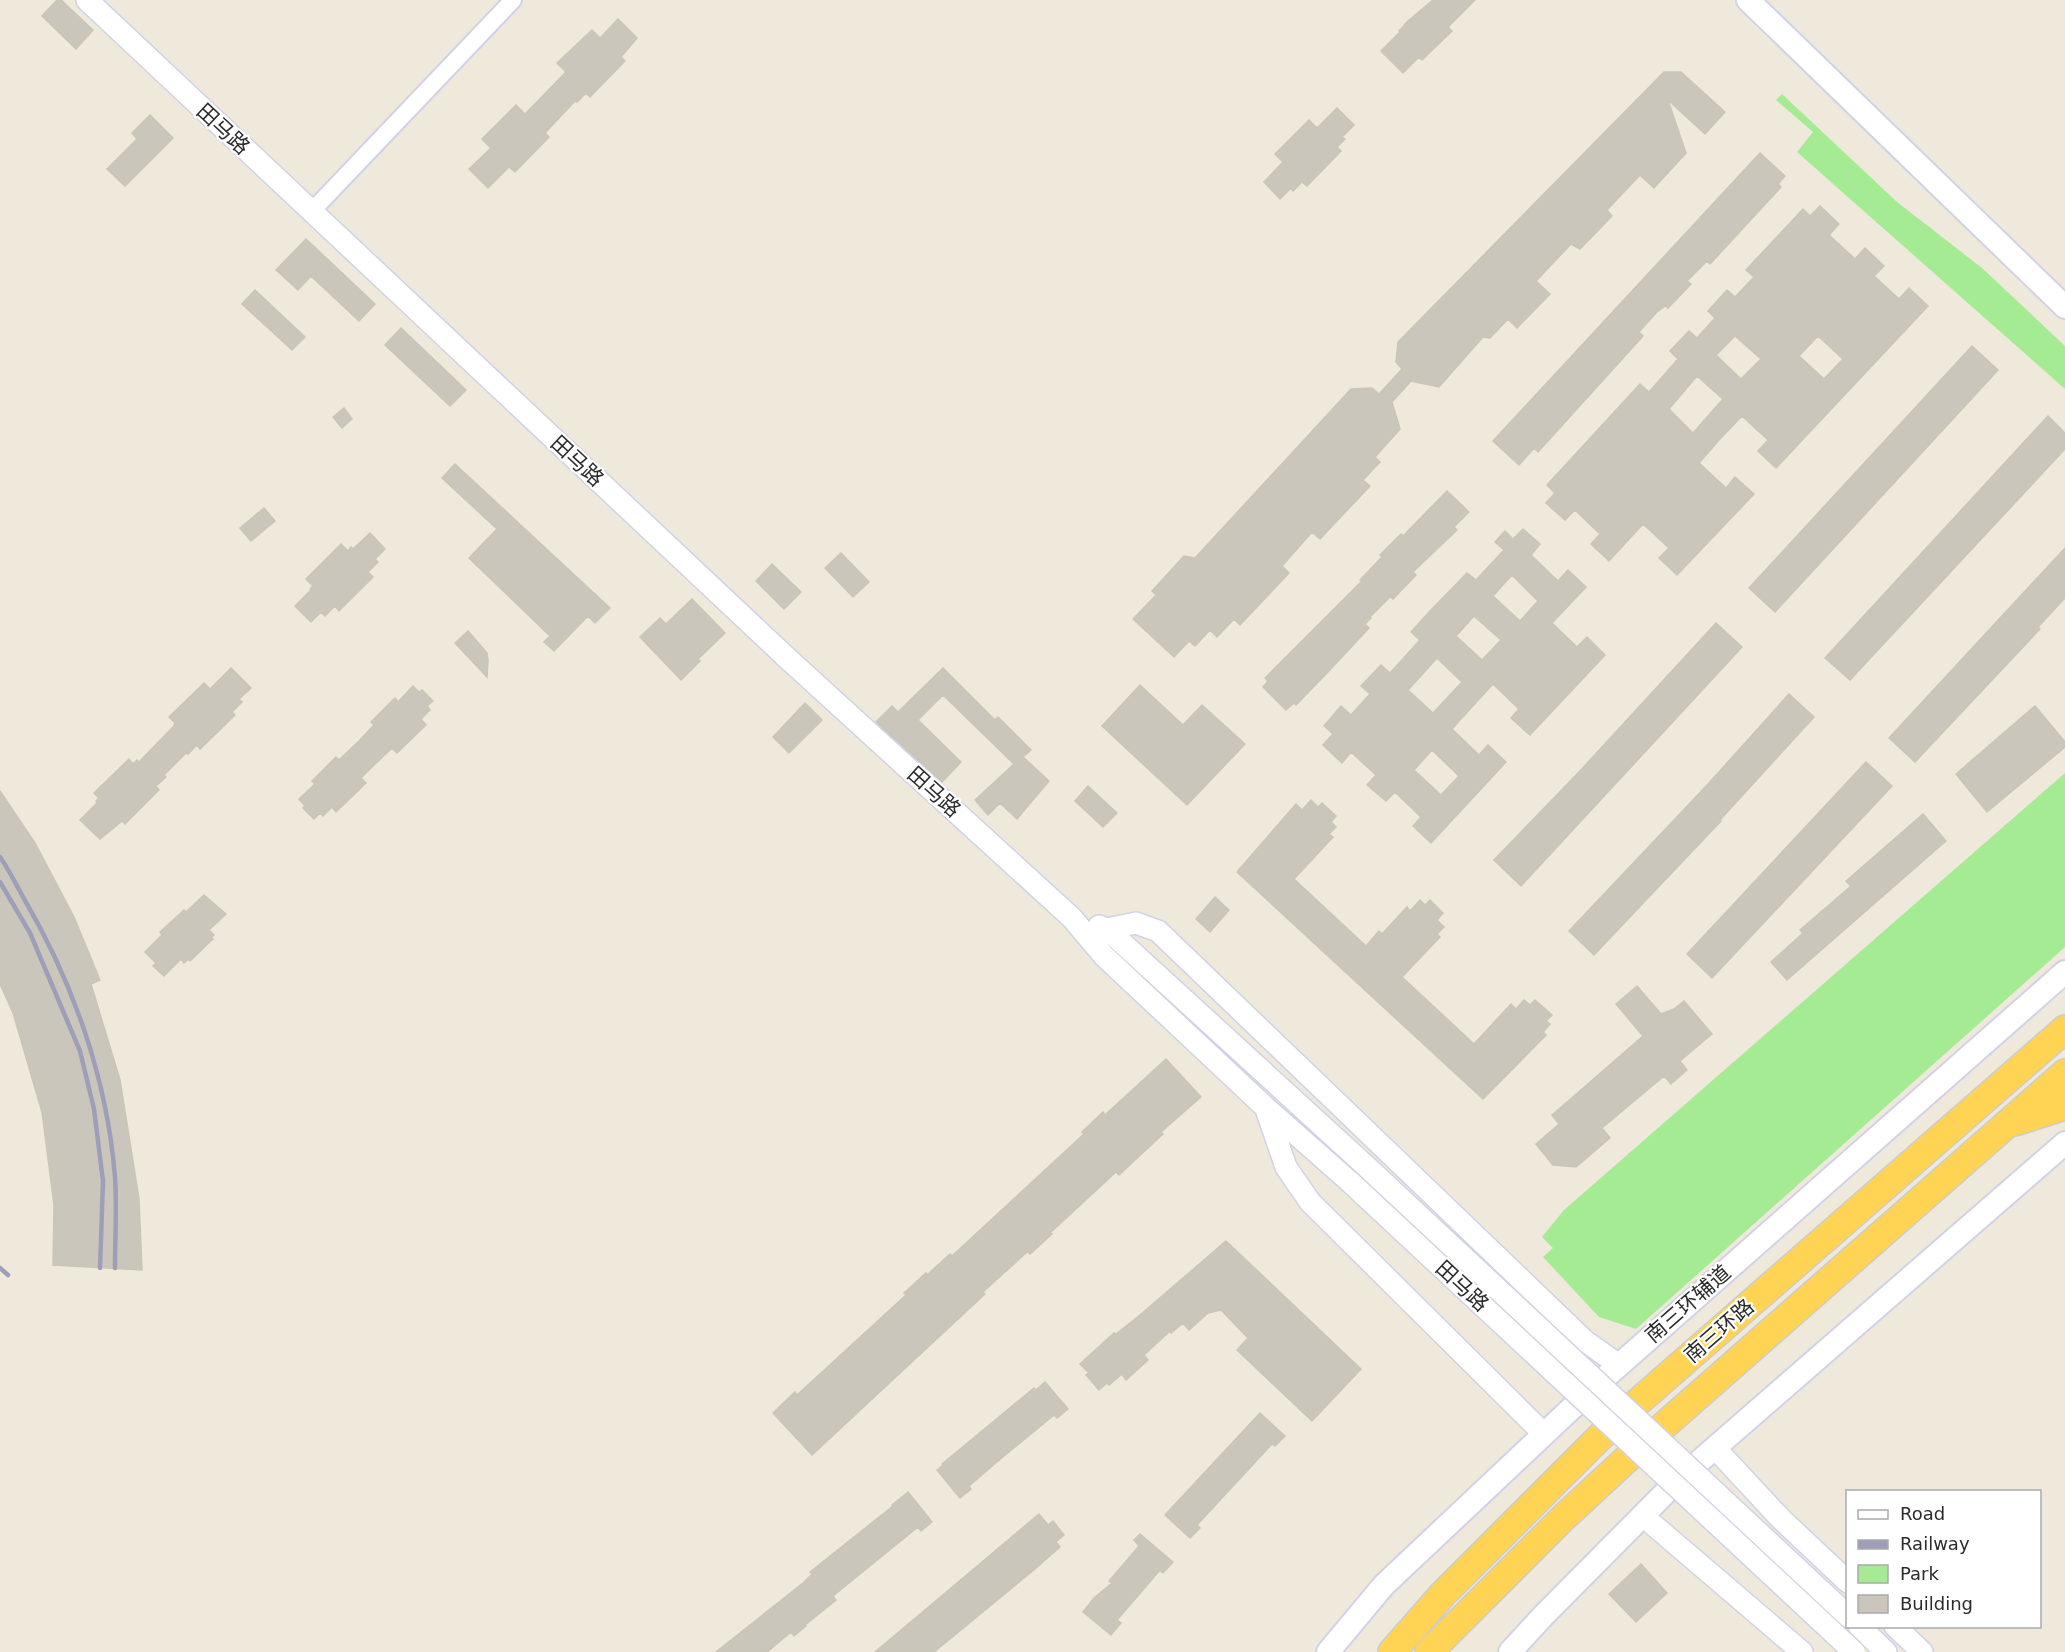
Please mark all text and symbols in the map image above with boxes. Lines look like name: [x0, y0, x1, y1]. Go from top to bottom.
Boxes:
street label: 田马路: [192, 99, 254, 159]
street label: 田马路: [546, 431, 608, 491]
street label: 田马路: [903, 762, 965, 822]
street label: 田马路: [1431, 1256, 1493, 1316]
street label: 南三环辅道: [1641, 1261, 1735, 1347]
street label: 南三环路: [1679, 1294, 1759, 1368]
legend: [1846, 1490, 2041, 1628]
text: Road: [1900, 1503, 1945, 1524]
text: Railway: [1900, 1533, 1970, 1554]
text: Park: [1900, 1563, 1939, 1584]
text: Building: [1900, 1593, 1973, 1614]

